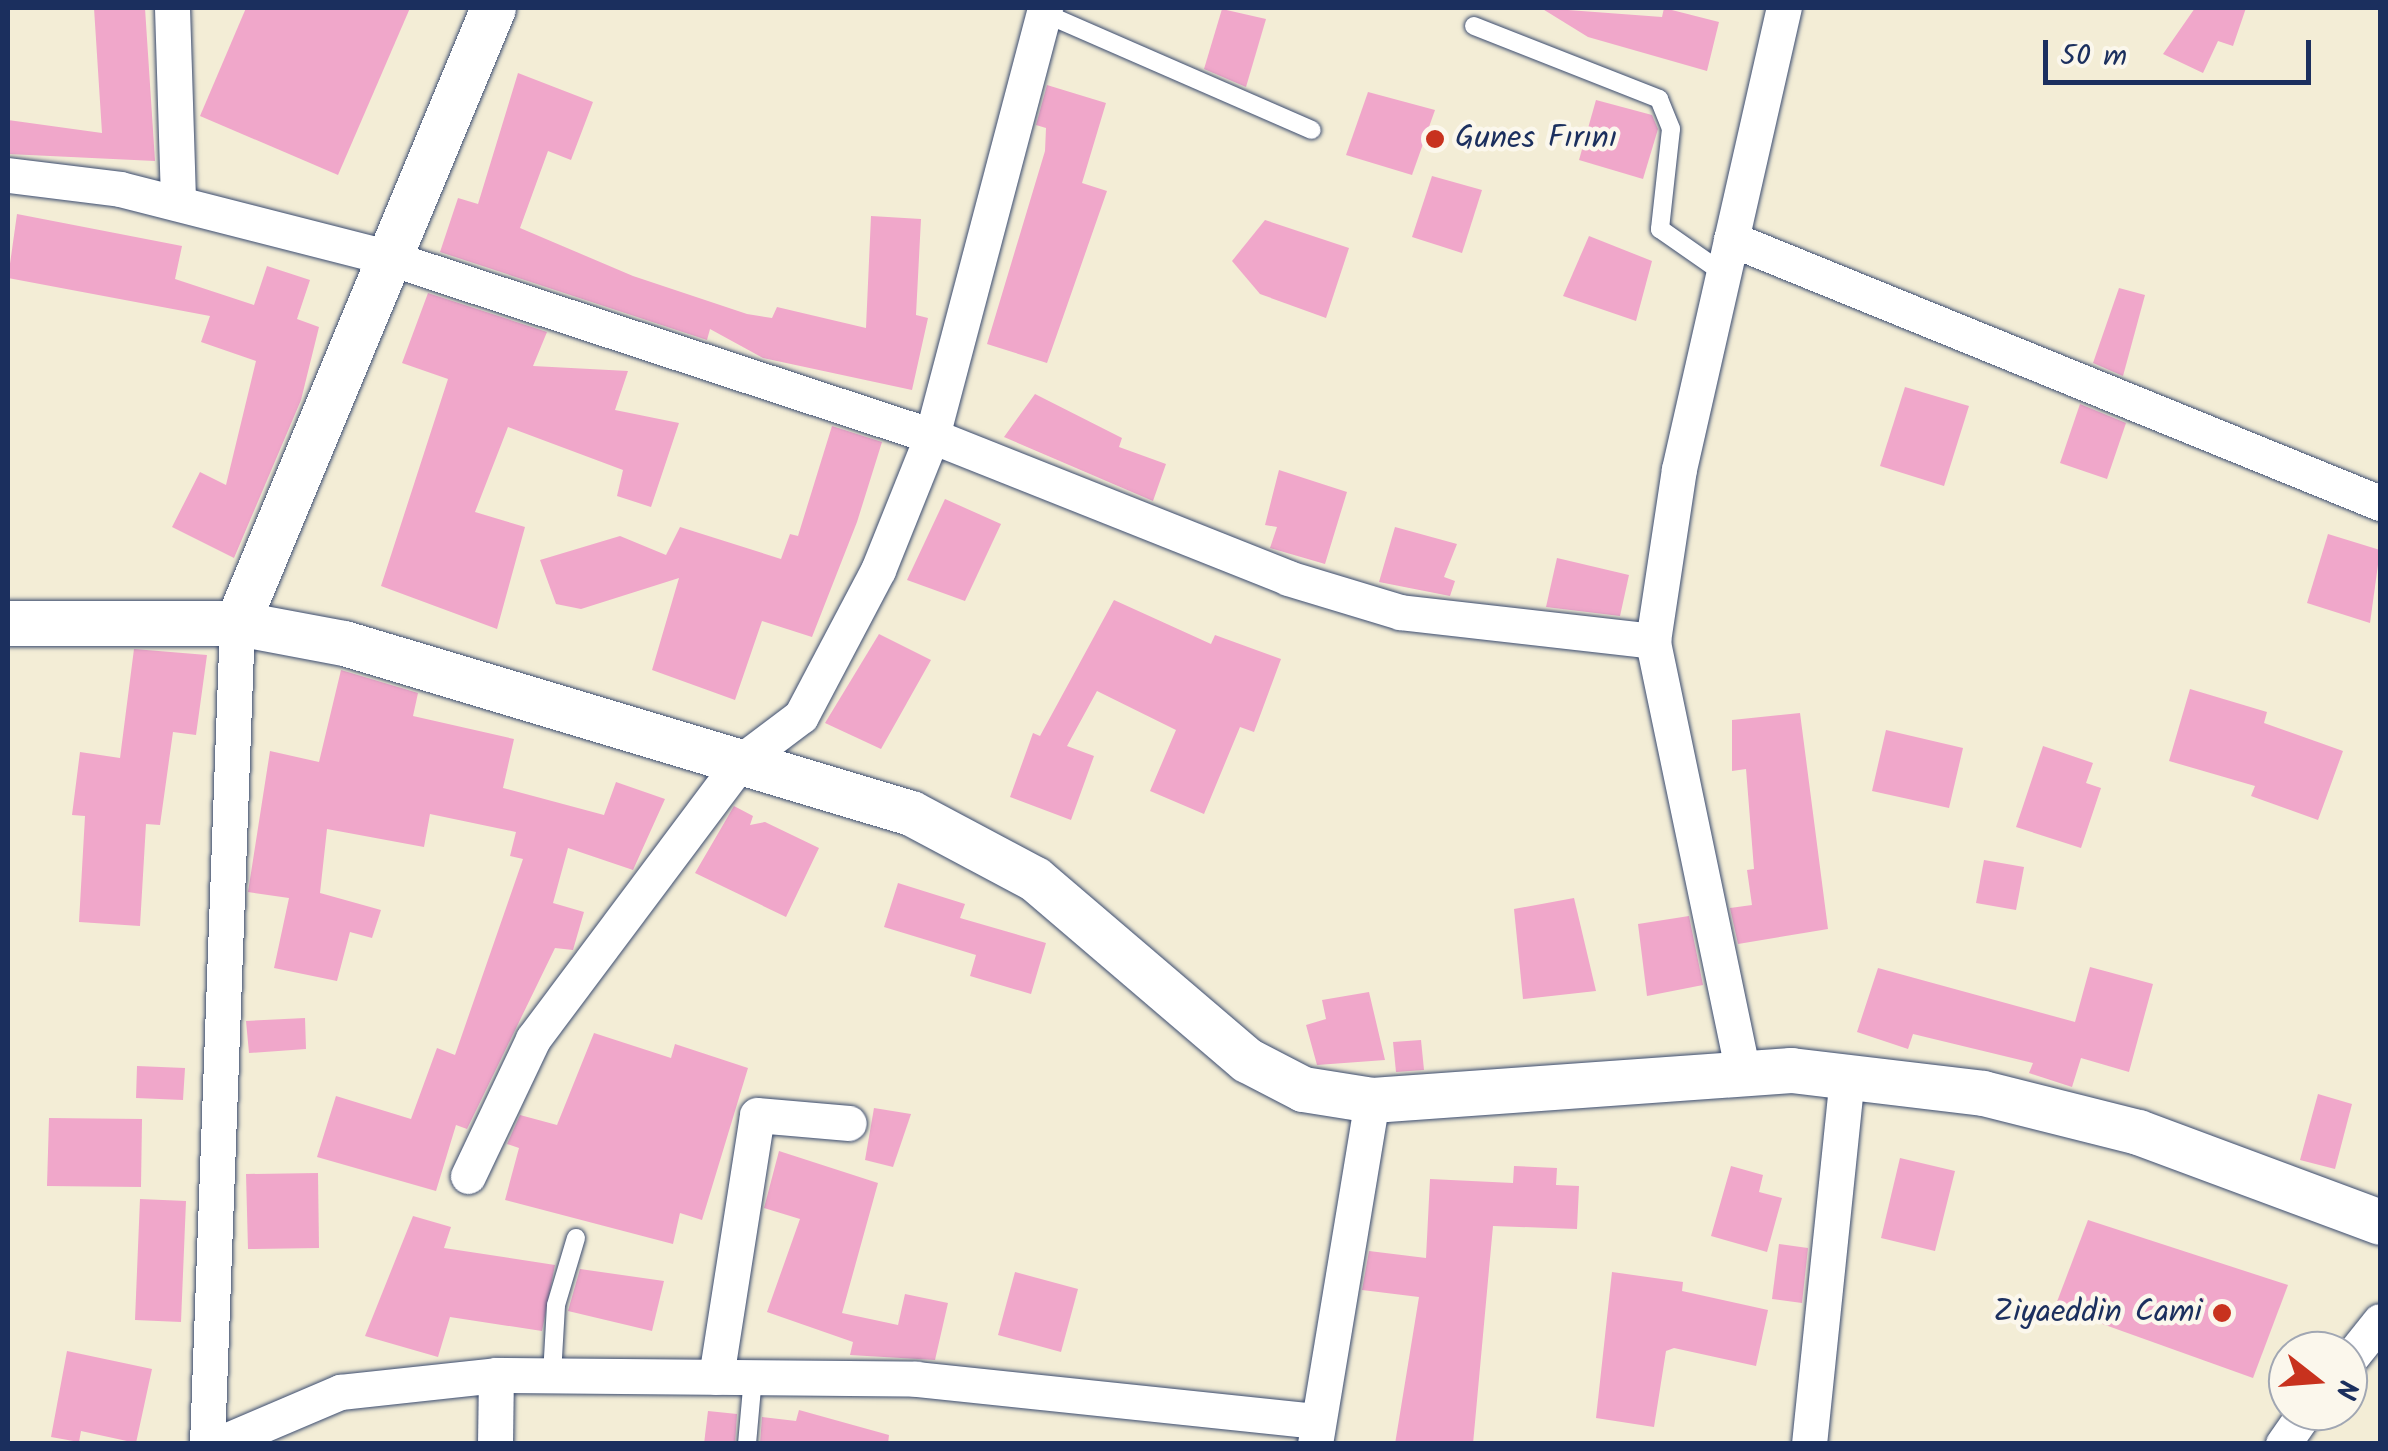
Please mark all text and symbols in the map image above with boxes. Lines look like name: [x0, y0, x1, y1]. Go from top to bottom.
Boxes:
scale bar: [2048, 20, 2316, 82]
text: 50 m: [2060, 33, 2127, 81]
place label: Gunes Fırını: [1455, 120, 1617, 158]
marker: Gunes Fırını: [1424, 128, 1446, 150]
place label: Ziyaeddin Cami: [1993, 1294, 2202, 1332]
marker: Ziyaeddin Cami: [2211, 1302, 2233, 1324]
north arrow: [2268, 1331, 2368, 1431]
text: N: [2321, 1374, 2369, 1404]

